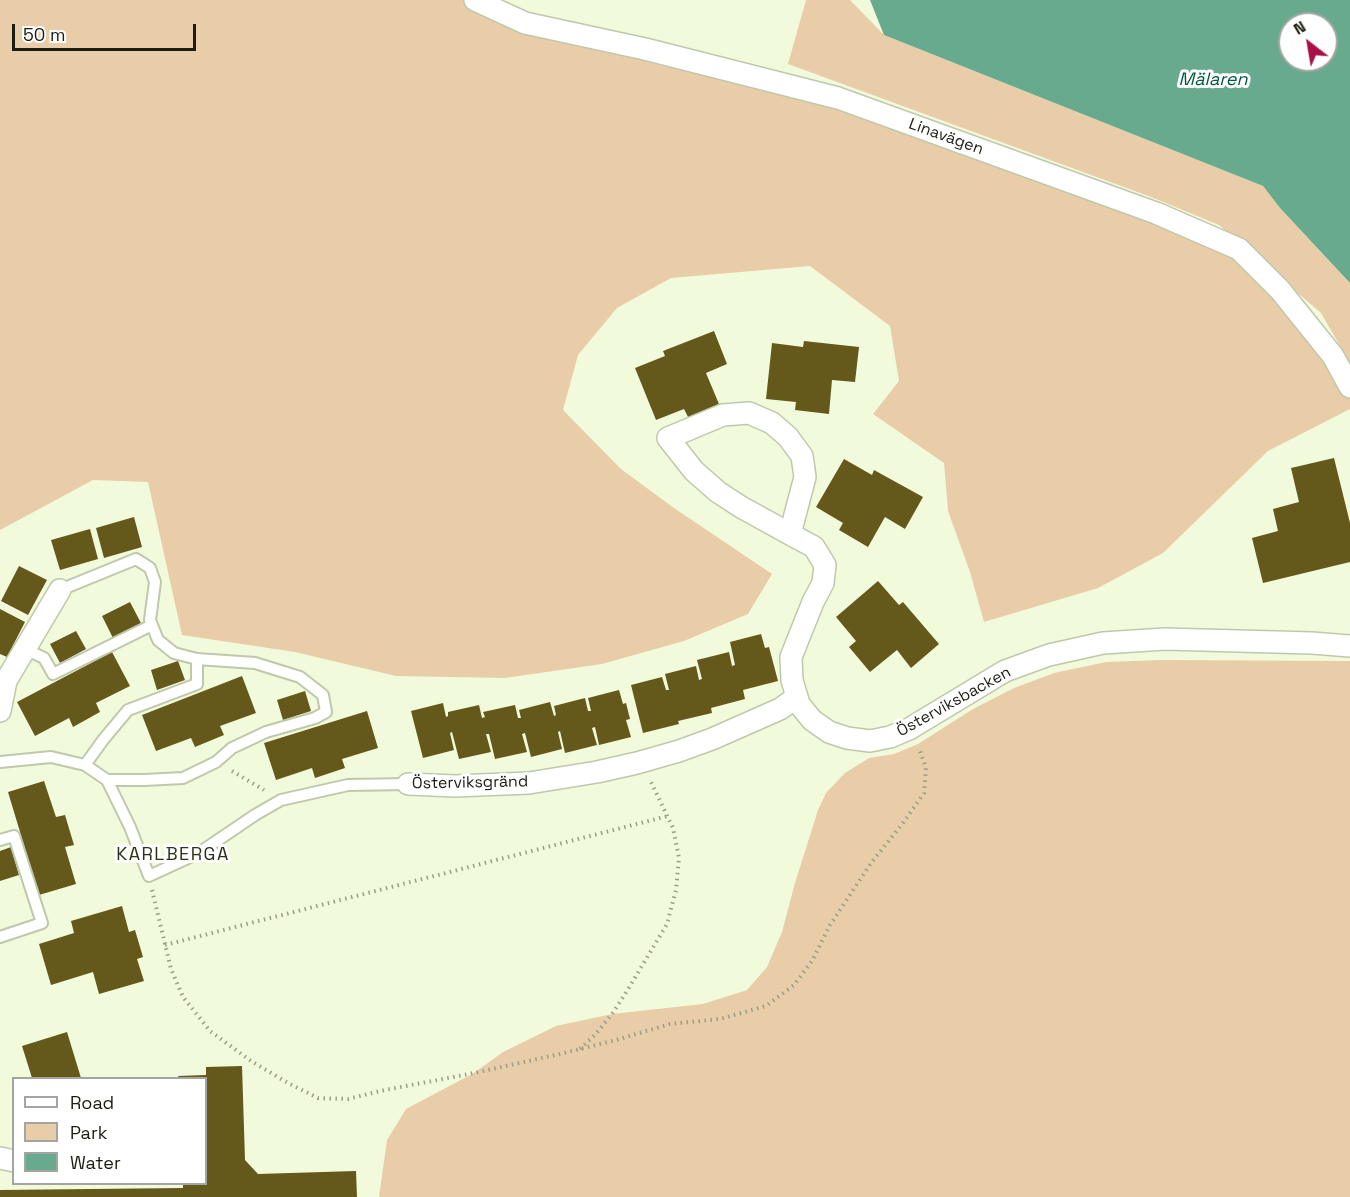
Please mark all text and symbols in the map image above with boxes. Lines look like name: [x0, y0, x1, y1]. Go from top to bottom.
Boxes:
scale bar: [15, 12, 200, 50]
north arrow: [1278, 12, 1338, 72]
text: N: [1289, 16, 1310, 40]
text: 50 m: [23, 23, 65, 46]
water label: Mälaren: [1179, 69, 1247, 91]
street label: Linavägen: [906, 115, 986, 159]
street label: Österviksbacken: [894, 663, 1014, 741]
street label: Österviksgränd: [412, 772, 528, 794]
district label: KARLBERGA: [116, 844, 230, 866]
legend: [12, 1077, 207, 1185]
text: Road: [70, 1091, 114, 1114]
text: Park: [70, 1121, 107, 1144]
text: Water: [70, 1151, 121, 1174]

